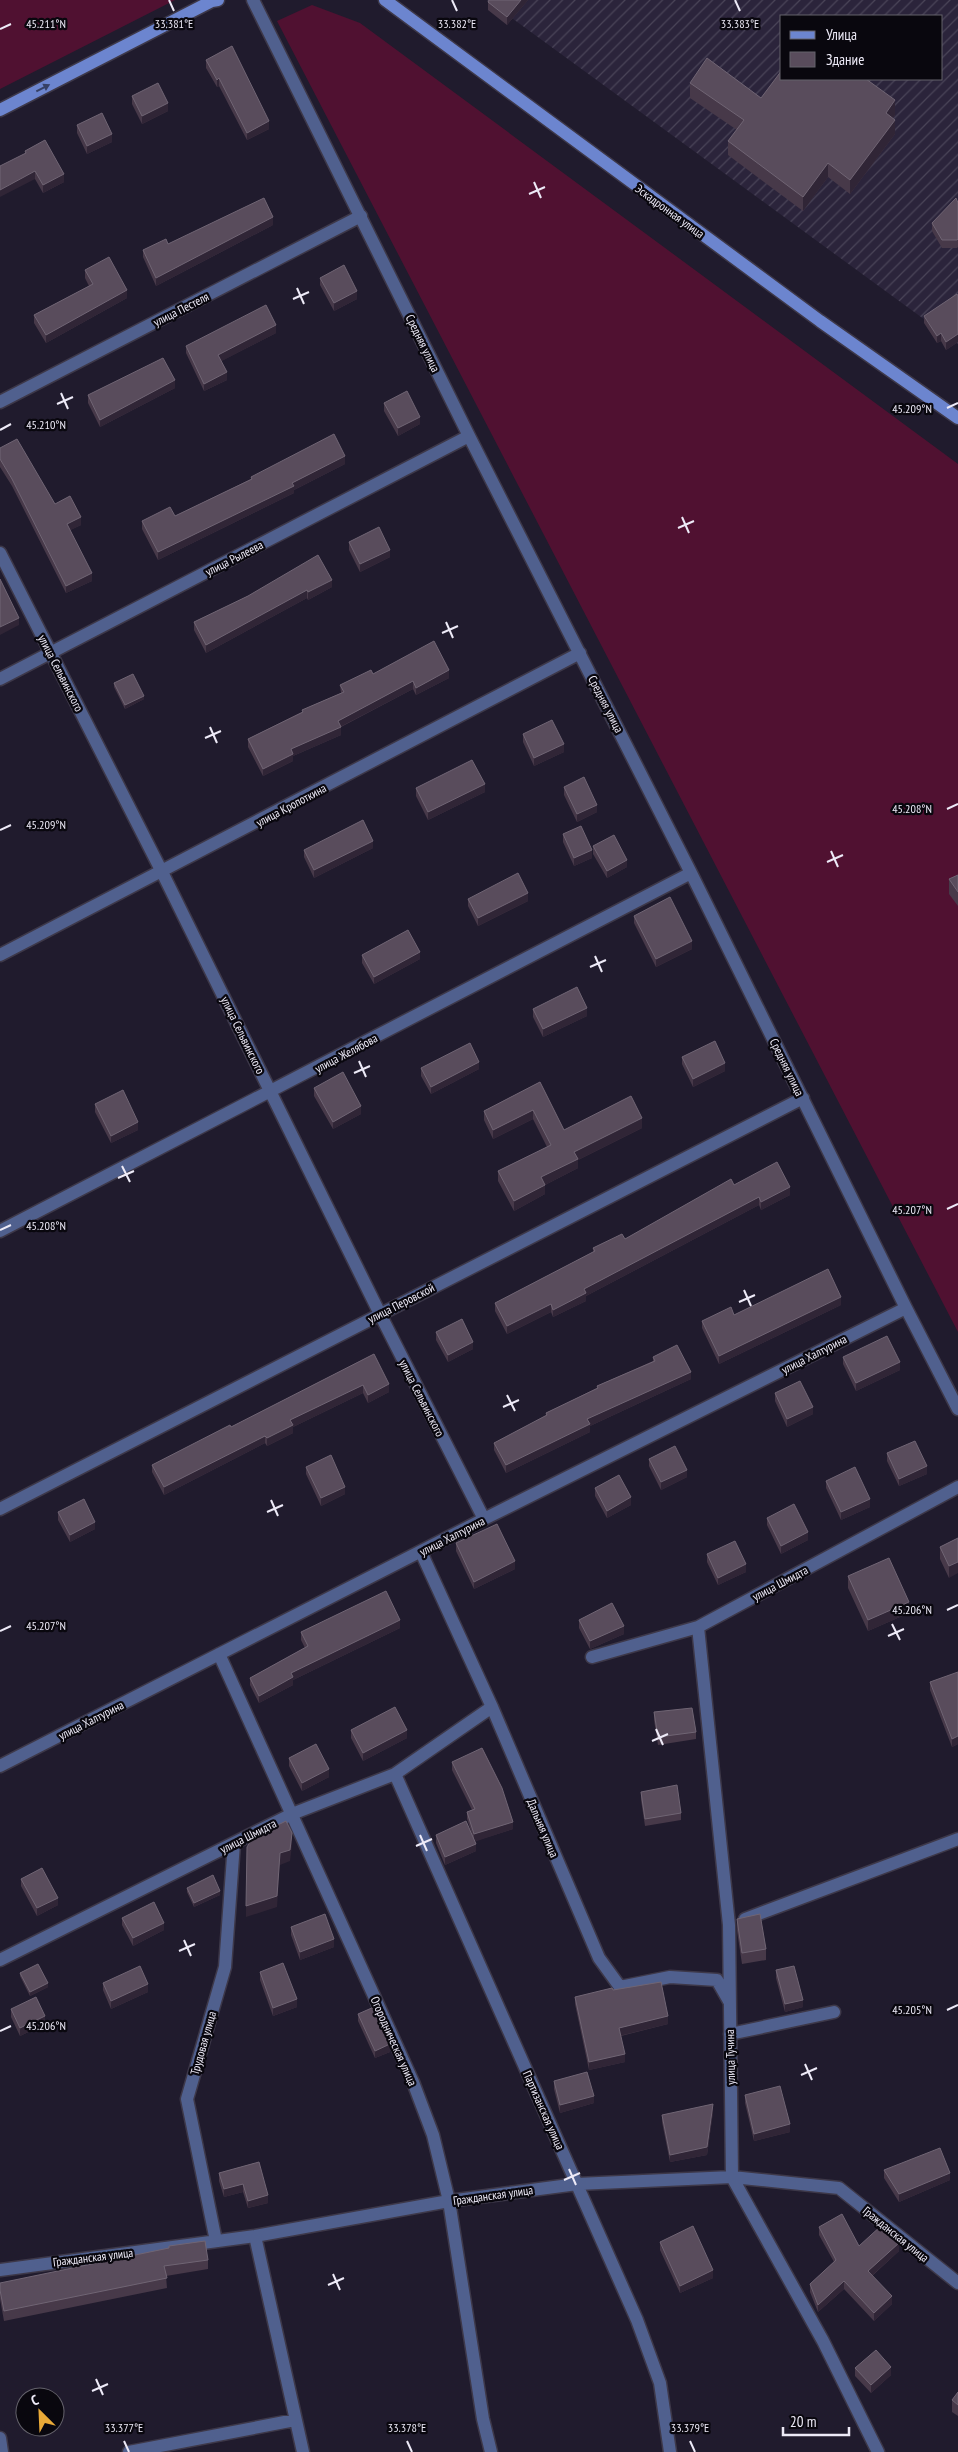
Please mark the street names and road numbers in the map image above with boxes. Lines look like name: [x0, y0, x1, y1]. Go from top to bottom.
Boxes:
street label: Эскадронная улица: [632, 181, 708, 241]
street label: улица Пестеля: [151, 288, 212, 329]
street label: Средняя улица: [403, 312, 443, 374]
street label: улица Рылеева: [203, 537, 266, 579]
street label: улица Сельвинского: [35, 632, 87, 714]
street label: Средняя улица: [585, 673, 627, 735]
street label: улица Кропоткина: [253, 780, 329, 830]
street label: улица Сельвинского: [218, 994, 268, 1076]
street label: улица Желябова: [312, 1030, 380, 1076]
street label: Средняя улица: [767, 1036, 807, 1098]
street label: улица Перовской: [365, 1280, 437, 1326]
street label: улица Халтурина: [779, 1331, 849, 1377]
street label: улица Сельвинского: [396, 1357, 448, 1439]
street label: улица Халтурина: [417, 1513, 487, 1559]
street label: улица Шмидта: [750, 1562, 811, 1604]
street label: улица Халтурина: [56, 1697, 126, 1743]
street label: Дальняя улица: [524, 1796, 562, 1860]
street label: улица Шмидта: [217, 1815, 279, 1857]
street label: Огородническая улица: [368, 1994, 421, 2088]
street label: Трудовая улица: [187, 2009, 219, 2077]
street label: улица Тучина: [722, 2029, 738, 2085]
street label: Партизанская улица: [520, 2068, 568, 2152]
street label: Гражданская улица: [452, 2182, 534, 2208]
street label: Гражданская улица: [860, 2203, 932, 2265]
street label: Гражданская улица: [52, 2245, 134, 2269]

